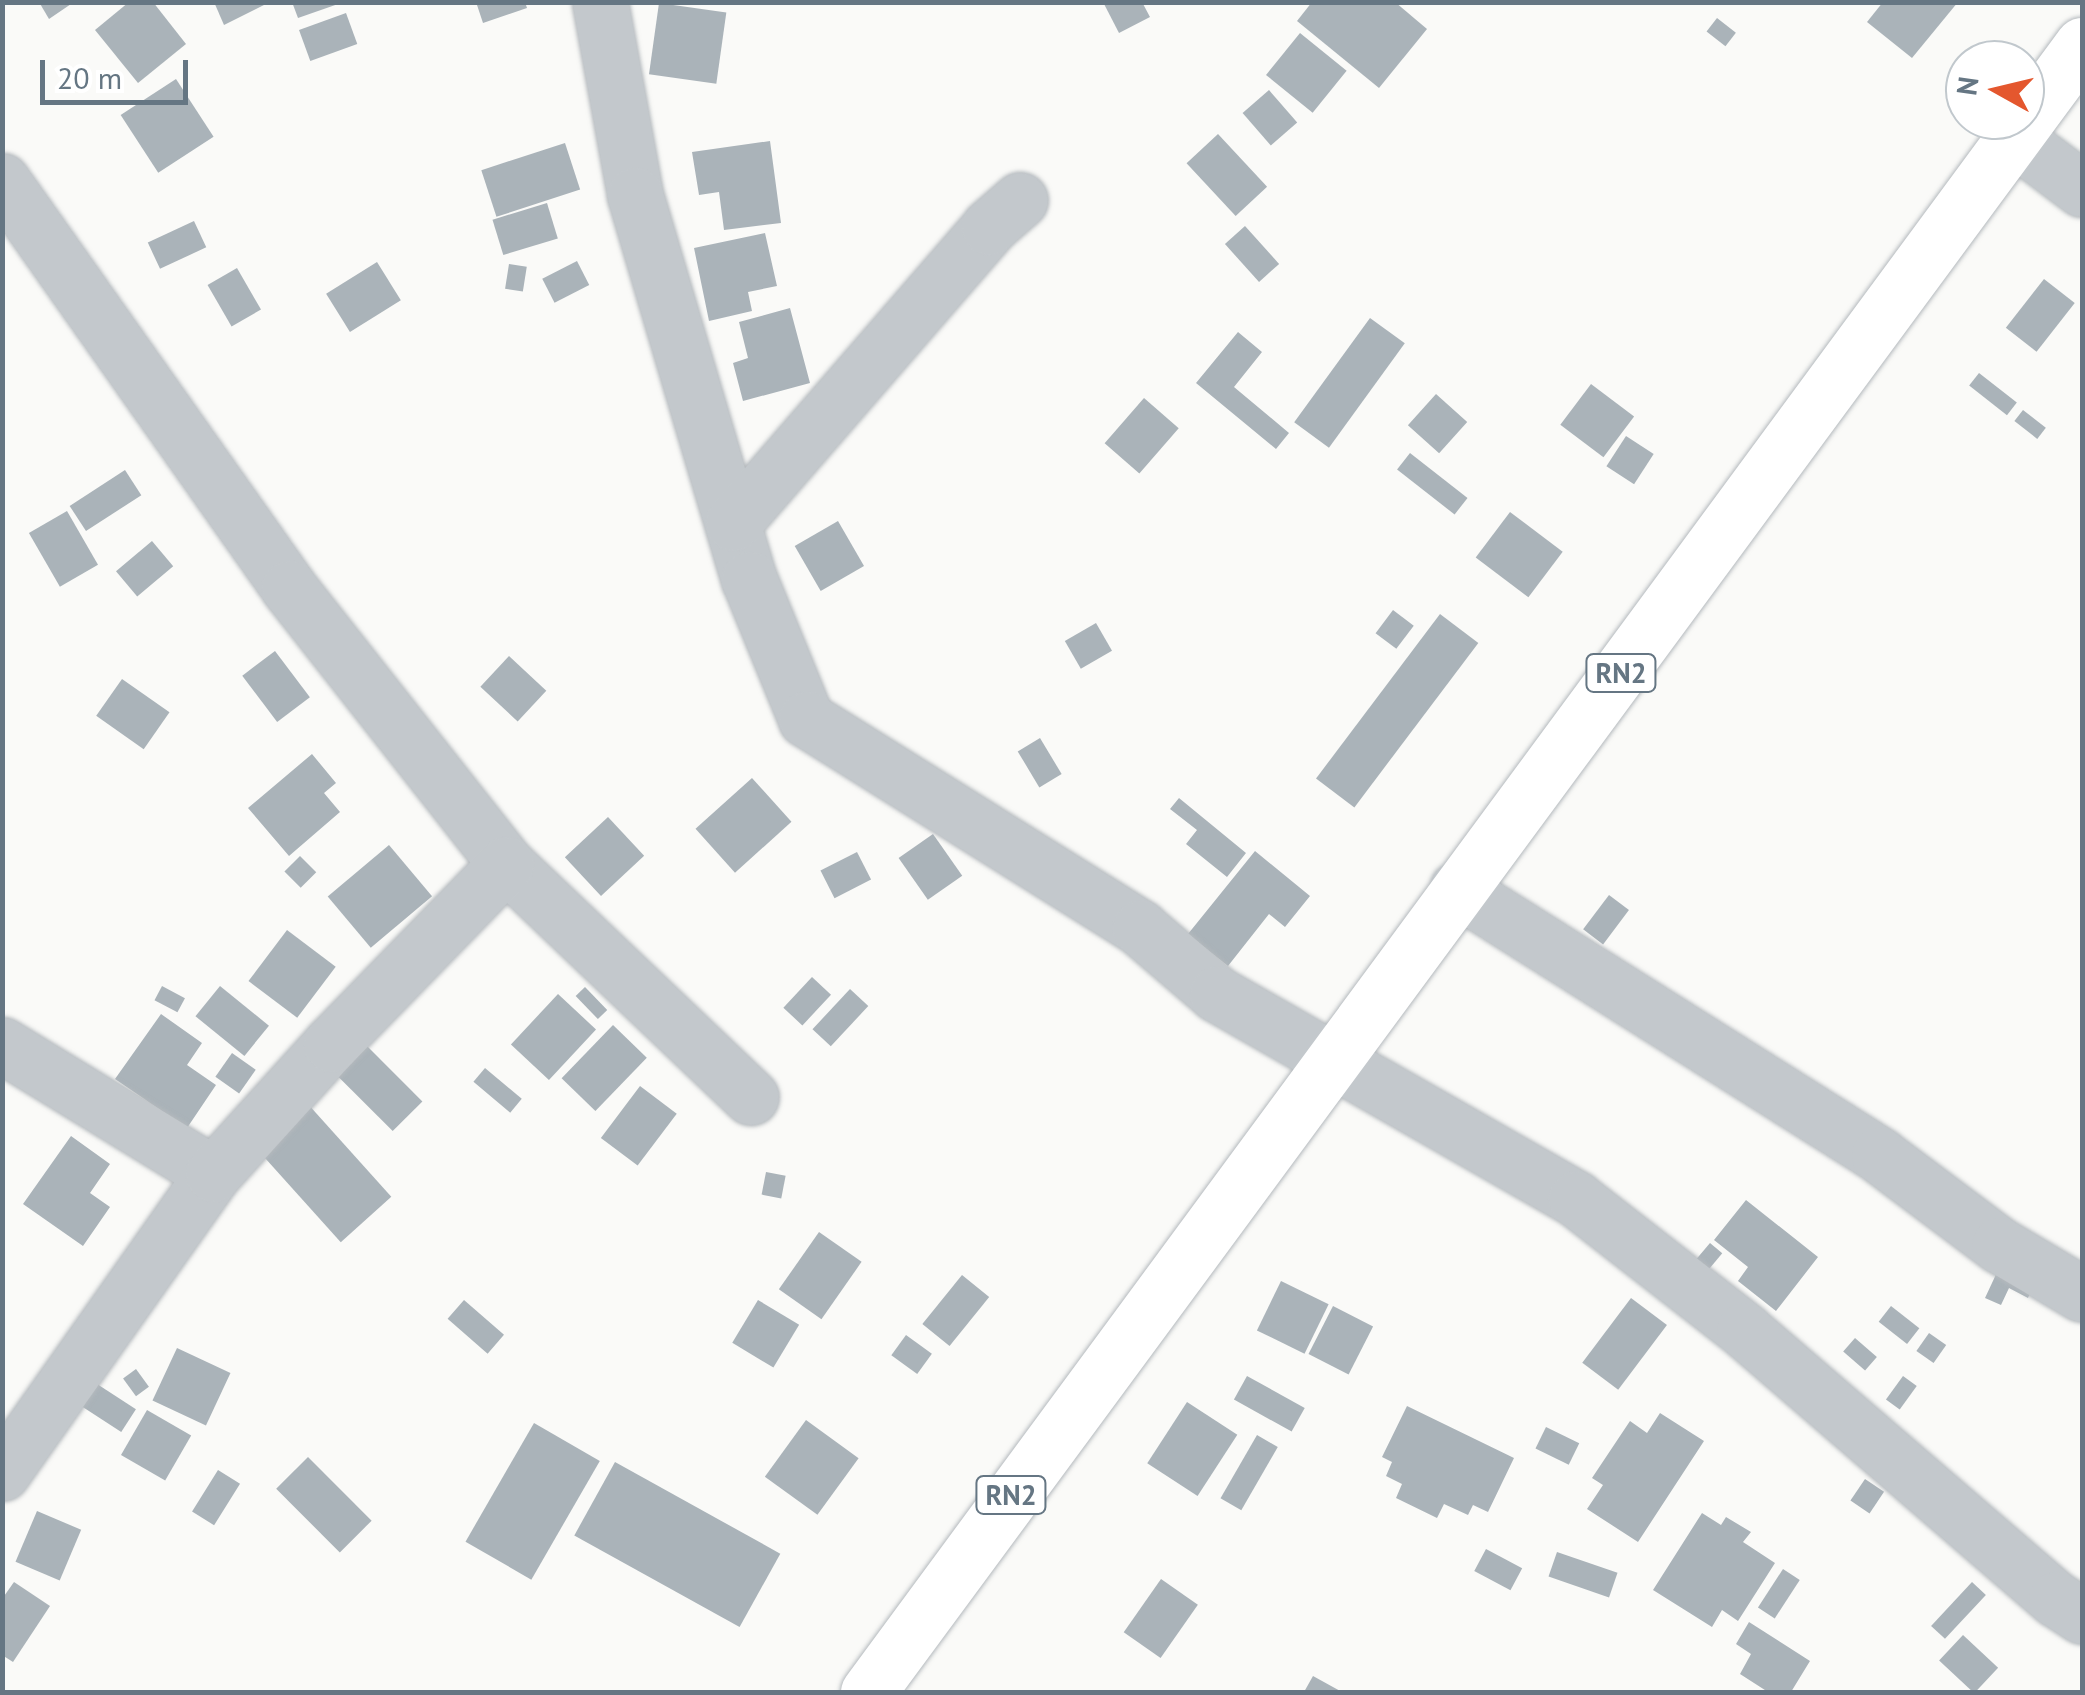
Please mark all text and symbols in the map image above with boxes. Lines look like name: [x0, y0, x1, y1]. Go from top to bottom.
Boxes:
scale bar: [45, 40, 192, 102]
north arrow: [1945, 40, 2045, 140]
text: 20 m: [57, 58, 122, 97]
text: N: [1947, 74, 1986, 98]
road number: RN2: [1584, 650, 1658, 696]
road number: RN2: [974, 1472, 1048, 1518]

